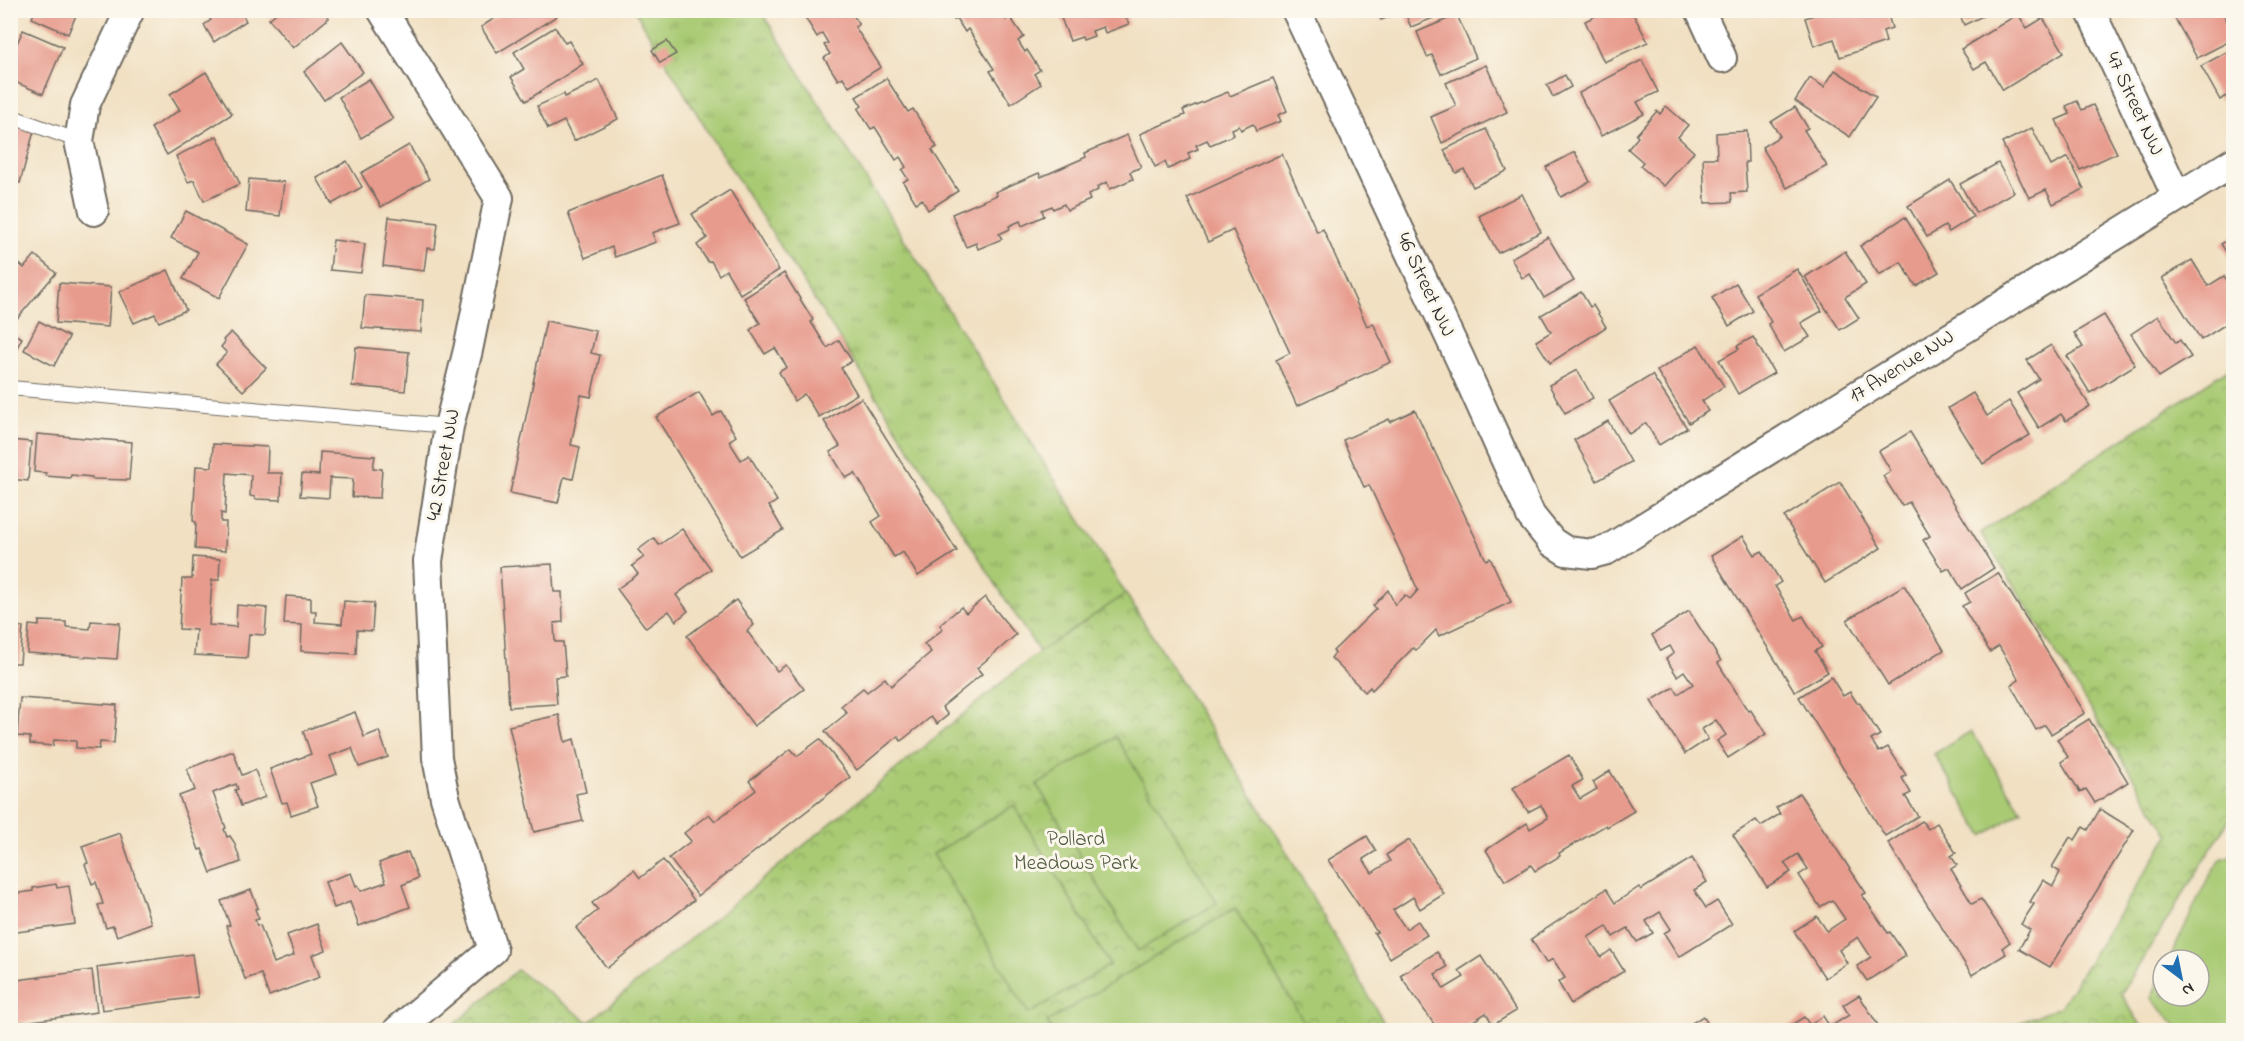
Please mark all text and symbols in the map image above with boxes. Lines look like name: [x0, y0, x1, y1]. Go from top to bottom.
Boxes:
street label: 47 Street NW: [2097, 47, 2171, 161]
street label: 46 Street NW: [1388, 228, 1462, 342]
street label: 17 Avenue NW: [1844, 323, 1960, 411]
street label: 42 Street NW: [419, 407, 469, 523]
park label: Pollard Meadows Park: [1014, 825, 1139, 879]
north arrow: [2151, 948, 2211, 1008]
text: N: [2177, 976, 2199, 1002]

